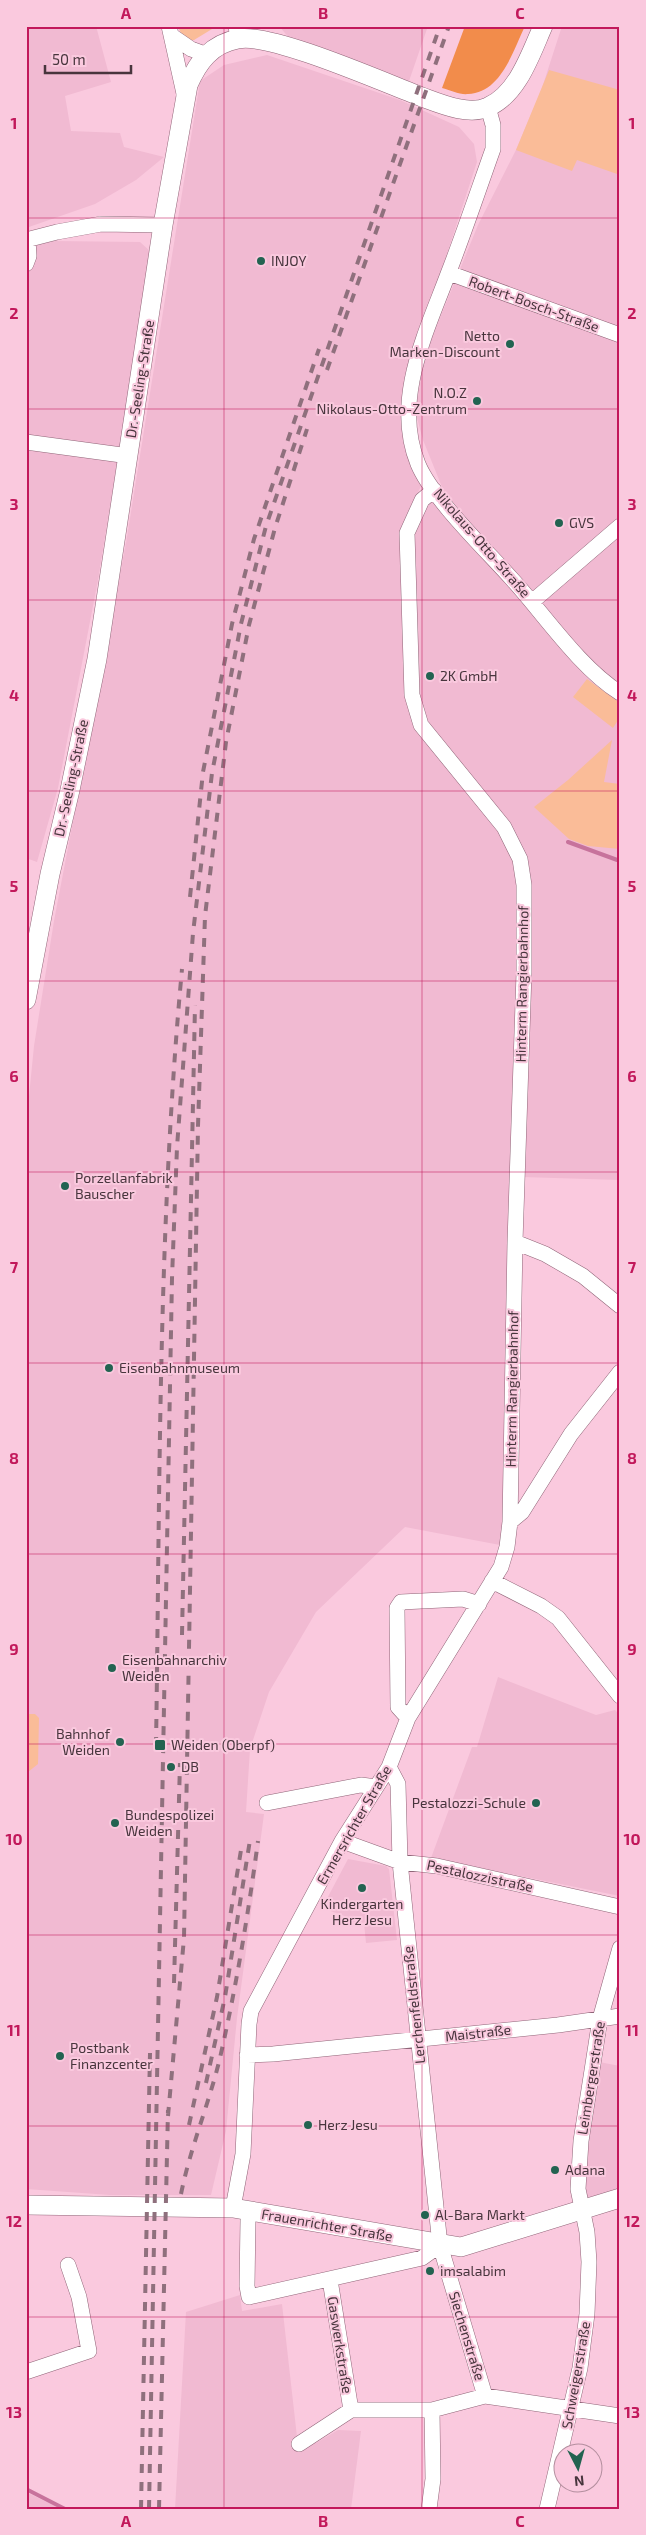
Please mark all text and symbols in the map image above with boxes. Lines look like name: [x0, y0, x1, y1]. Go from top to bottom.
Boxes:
text: A: [121, 3, 132, 22]
text: B: [318, 3, 328, 22]
text: C: [515, 3, 525, 22]
scale bar: [45, 42, 131, 74]
text: 50 m: [52, 50, 86, 68]
text: 1: [11, 113, 17, 132]
text: 1: [629, 113, 635, 132]
place label: INJOY: [271, 252, 306, 269]
marker: INJOY: [255, 255, 267, 267]
street label: Robert-Bosch-Straße: [467, 272, 602, 335]
text: 2: [9, 303, 19, 322]
text: 2: [627, 303, 637, 322]
street label: Dr.-Seeling-Straße: [122, 319, 157, 439]
place label: Netto Marken-Discount: [390, 327, 500, 360]
marker: Netto Marken-Discount: [504, 338, 516, 350]
place label: N.O.Z Nikolaus-Otto-Zentrum: [317, 384, 467, 417]
marker: N.O.Z Nikolaus-Otto-Zentrum: [471, 395, 483, 407]
street label: Nikolaus-Otto-Straße: [430, 485, 534, 601]
text: 3: [9, 494, 19, 513]
text: 3: [627, 494, 637, 513]
place label: GVS: [569, 514, 594, 531]
marker: GVS: [553, 517, 565, 529]
place label: 2K GmbH: [440, 667, 498, 684]
marker: 2K GmbH: [424, 670, 436, 682]
text: 4: [9, 685, 19, 704]
text: 4: [627, 685, 637, 704]
street label: Dr.-Seeling-Straße: [50, 718, 91, 838]
text: 5: [10, 876, 19, 895]
text: 5: [628, 876, 637, 895]
street label: Hinterm Rangierbahnhof: [512, 905, 531, 1063]
text: 6: [9, 1066, 19, 1085]
text: 6: [627, 1066, 637, 1085]
place label: Porzellanfabrik Bauscher: [75, 1169, 173, 1202]
marker: Porzellanfabrik Bauscher: [59, 1180, 71, 1192]
text: 7: [10, 1257, 19, 1276]
text: 7: [628, 1257, 637, 1276]
street label: Hinterm Rangierbahnhof: [502, 1310, 521, 1468]
place label: Eisenbahnmuseum: [119, 1359, 240, 1376]
marker: Eisenbahnmuseum: [103, 1362, 115, 1374]
text: 8: [9, 1448, 19, 1467]
text: 8: [627, 1448, 637, 1467]
text: 9: [9, 1639, 19, 1658]
text: 9: [627, 1639, 637, 1658]
place label: Eisenbahnarchiv Weiden: [122, 1651, 228, 1684]
marker: Eisenbahnarchiv Weiden: [106, 1662, 118, 1674]
place label: Bahnhof Weiden: [56, 1725, 111, 1758]
marker: Bahnhof Weiden: [114, 1736, 126, 1748]
place label: Weiden (Oberpf): [171, 1736, 275, 1753]
marker: Weiden (Oberpf): [153, 1738, 167, 1752]
place label: DB: [181, 1758, 199, 1775]
marker: DB: [165, 1761, 177, 1773]
street label: Ermersrichter Straße: [313, 1762, 395, 1887]
place label: Pestalozzi-Schule: [412, 1794, 526, 1811]
marker: Pestalozzi-Schule: [530, 1797, 542, 1809]
place label: Bundespolizei Weiden: [125, 1806, 214, 1839]
marker: Bundespolizei Weiden: [109, 1817, 121, 1829]
text: 10: [5, 1829, 23, 1848]
text: 10: [623, 1829, 641, 1848]
street label: Pestalozzistraße: [425, 1856, 535, 1895]
marker: Kindergarten Herz Jesu: [356, 1882, 368, 1894]
place label: Kindergarten Herz Jesu: [320, 1895, 404, 1928]
street label: Lerchenfeldstraße: [399, 1945, 428, 2065]
text: 11: [7, 2020, 21, 2039]
street label: Leimbergerstraße: [573, 2020, 608, 2136]
text: 11: [625, 2020, 639, 2039]
street label: Maistraße: [444, 2021, 512, 2044]
place label: Postbank Finanzcenter: [70, 2039, 153, 2072]
marker: Postbank Finanzcenter: [54, 2050, 66, 2062]
place label: Herz Jesu: [318, 2116, 378, 2133]
marker: Herz Jesu: [302, 2119, 314, 2131]
place label: Adana: [565, 2161, 605, 2178]
marker: Adana: [549, 2164, 561, 2176]
street label: Frauenrichter Straße: [260, 2205, 394, 2244]
place label: Al-Bara Markt: [435, 2206, 525, 2223]
marker: Al-Bara Markt: [419, 2209, 431, 2221]
text: 12: [6, 2211, 22, 2230]
text: 12: [624, 2211, 640, 2230]
place label: imsalabim: [440, 2262, 506, 2279]
marker: imsalabim: [424, 2265, 436, 2277]
street label: Siechenstraße: [446, 2289, 489, 2382]
street label: Gaswerkstraße: [324, 2295, 357, 2395]
street label: Schweigerstraße: [558, 2320, 593, 2430]
text: 13: [6, 2402, 22, 2421]
text: 13: [624, 2402, 640, 2421]
north arrow: [554, 2442, 604, 2492]
text: N: [573, 2472, 585, 2490]
text: A: [121, 2511, 132, 2530]
text: B: [318, 2511, 328, 2530]
text: C: [515, 2511, 525, 2530]

